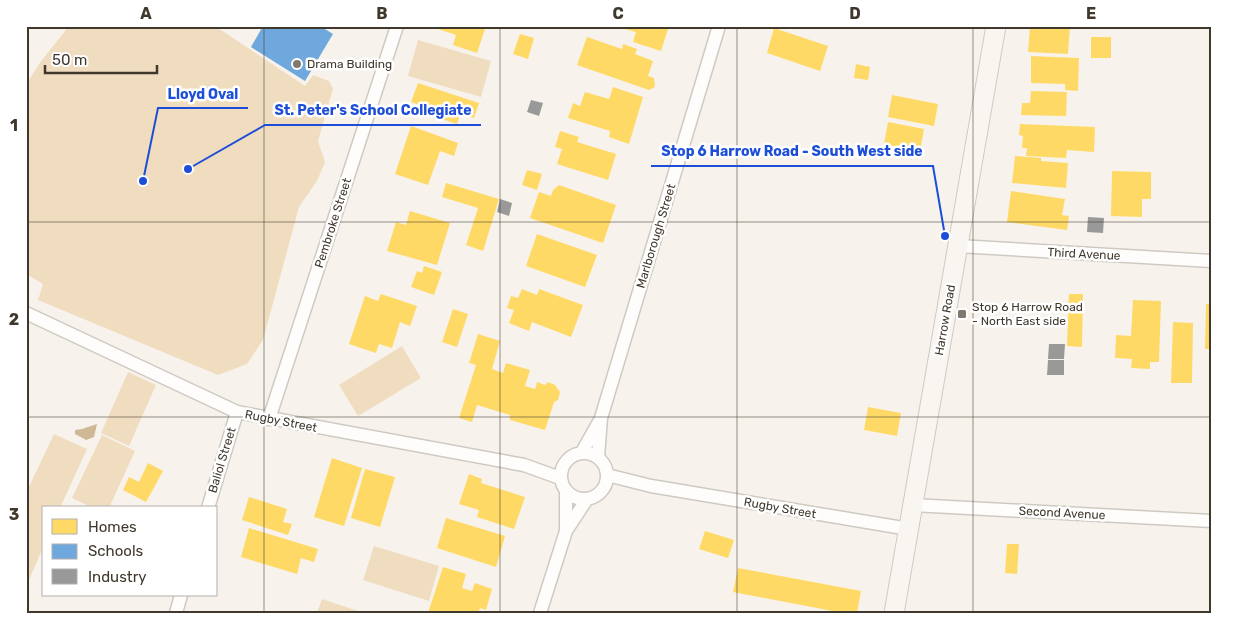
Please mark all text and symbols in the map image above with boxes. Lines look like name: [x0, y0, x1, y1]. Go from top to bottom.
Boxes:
text: A: [140, 4, 152, 23]
text: B: [376, 4, 388, 23]
text: C: [612, 4, 624, 23]
text: D: [849, 4, 861, 23]
text: E: [1086, 4, 1096, 23]
scale bar: [45, 42, 158, 74]
text: 50 m: [52, 51, 87, 69]
place label: Drama Building: [307, 57, 392, 71]
marker: Drama Building: [291, 58, 303, 70]
callout: Lloyd Oval: [158, 79, 248, 108]
text: Lloyd Oval: [168, 86, 238, 103]
callout: St. Peter's School Collegiate: [265, 96, 481, 125]
text: St. Peter's School Collegiate: [275, 102, 471, 119]
text: 1: [10, 116, 18, 135]
callout: Stop 6 Harrow Road - South West side: [651, 137, 933, 166]
text: Stop 6 Harrow Road - South West side: [661, 143, 923, 160]
street label: Pembroke Street: [312, 176, 354, 270]
street label: Marlborough Street: [633, 182, 679, 290]
street label: Third Avenue: [1047, 245, 1121, 263]
street label: Harrow Road: [932, 284, 958, 356]
place label: Stop 6 Harrow Road - North East side: [972, 300, 1083, 328]
marker: Stop 6 Harrow Road - North East side: [956, 308, 968, 320]
text: 2: [9, 310, 19, 329]
street label: Rugby Street: [244, 407, 319, 435]
street label: Baliol Street: [205, 425, 239, 495]
street label: Rugby Street: [743, 495, 818, 521]
street label: Second Avenue: [1018, 504, 1106, 522]
text: 3: [9, 505, 19, 524]
legend: [42, 506, 218, 596]
text: Homes: [88, 518, 137, 536]
text: Schools: [88, 542, 144, 560]
text: Industry: [88, 568, 147, 586]

